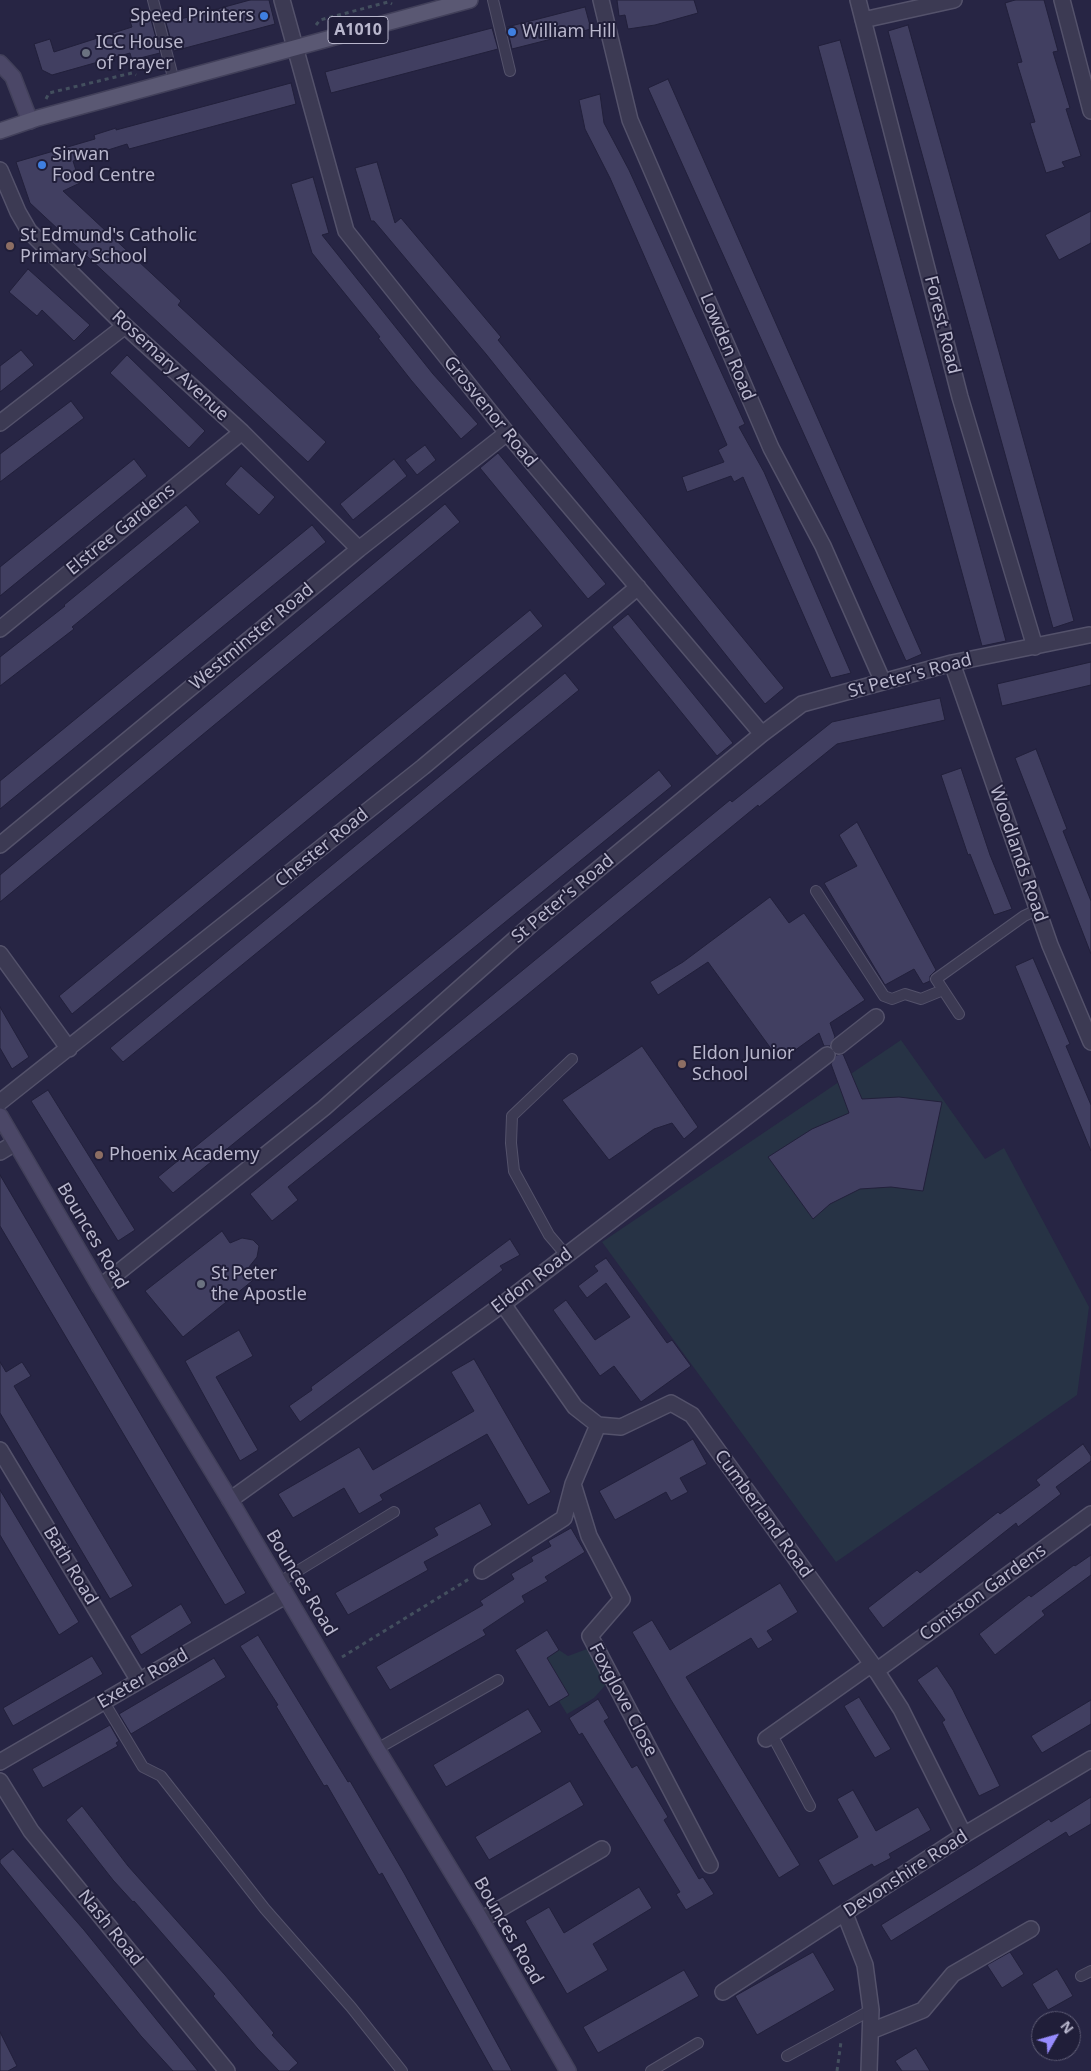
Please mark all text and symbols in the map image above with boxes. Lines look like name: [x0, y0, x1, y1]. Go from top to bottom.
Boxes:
place label: Speed Printers: [130, 5, 254, 27]
marker: Speed Printers: [258, 10, 270, 22]
road number: A1010: [328, 16, 388, 44]
place label: William Hill: [522, 21, 616, 43]
marker: William Hill: [506, 26, 518, 38]
place label: ICC House of Prayer: [96, 32, 183, 74]
marker: ICC House of Prayer: [80, 47, 92, 59]
place label: Sirwan Food Centre: [52, 144, 155, 186]
marker: Sirwan Food Centre: [36, 159, 48, 171]
place label: St Edmund's Catholic Primary School: [20, 225, 197, 268]
marker: St Edmund's Catholic Primary School: [4, 240, 16, 252]
street label: Forest Road: [919, 274, 965, 376]
street label: Lowden Road: [695, 290, 759, 404]
street label: Rosemary Avenue: [107, 306, 233, 426]
street label: Grosvenor Road: [439, 352, 541, 472]
street label: Elstree Gardens: [62, 480, 180, 580]
street label: Westminster Road: [186, 579, 318, 695]
street label: St Peter's Road: [846, 649, 974, 703]
street label: Woodlands Road: [985, 783, 1051, 925]
street label: Chester Road: [271, 804, 373, 892]
street label: St Peter's Road: [507, 850, 619, 948]
place label: Eldon Junior School: [692, 1043, 795, 1086]
marker: Eldon Junior School: [676, 1058, 688, 1070]
place label: Phoenix Academy: [109, 1144, 259, 1166]
marker: Phoenix Academy: [93, 1149, 105, 1161]
street label: Bounces Road: [52, 1179, 132, 1293]
street label: Eldon Road: [487, 1244, 577, 1318]
place label: St Peter the Apostle: [211, 1263, 307, 1306]
marker: St Peter the Apostle: [195, 1278, 207, 1290]
street label: Cumberland Road: [709, 1446, 817, 1582]
street label: Bath Road: [38, 1523, 102, 1609]
street label: Bounces Road: [261, 1526, 341, 1640]
street label: Coniston Gardens: [916, 1540, 1050, 1646]
street label: Foxglove Close: [584, 1640, 662, 1760]
street label: Exeter Road: [94, 1644, 192, 1714]
street label: Devonshire Road: [840, 1826, 972, 1922]
street label: Bounces Road: [469, 1874, 547, 1988]
street label: Nash Road: [73, 1886, 147, 1970]
north arrow: [1031, 2011, 1081, 2061]
text: N: [1056, 2017, 1078, 2037]

